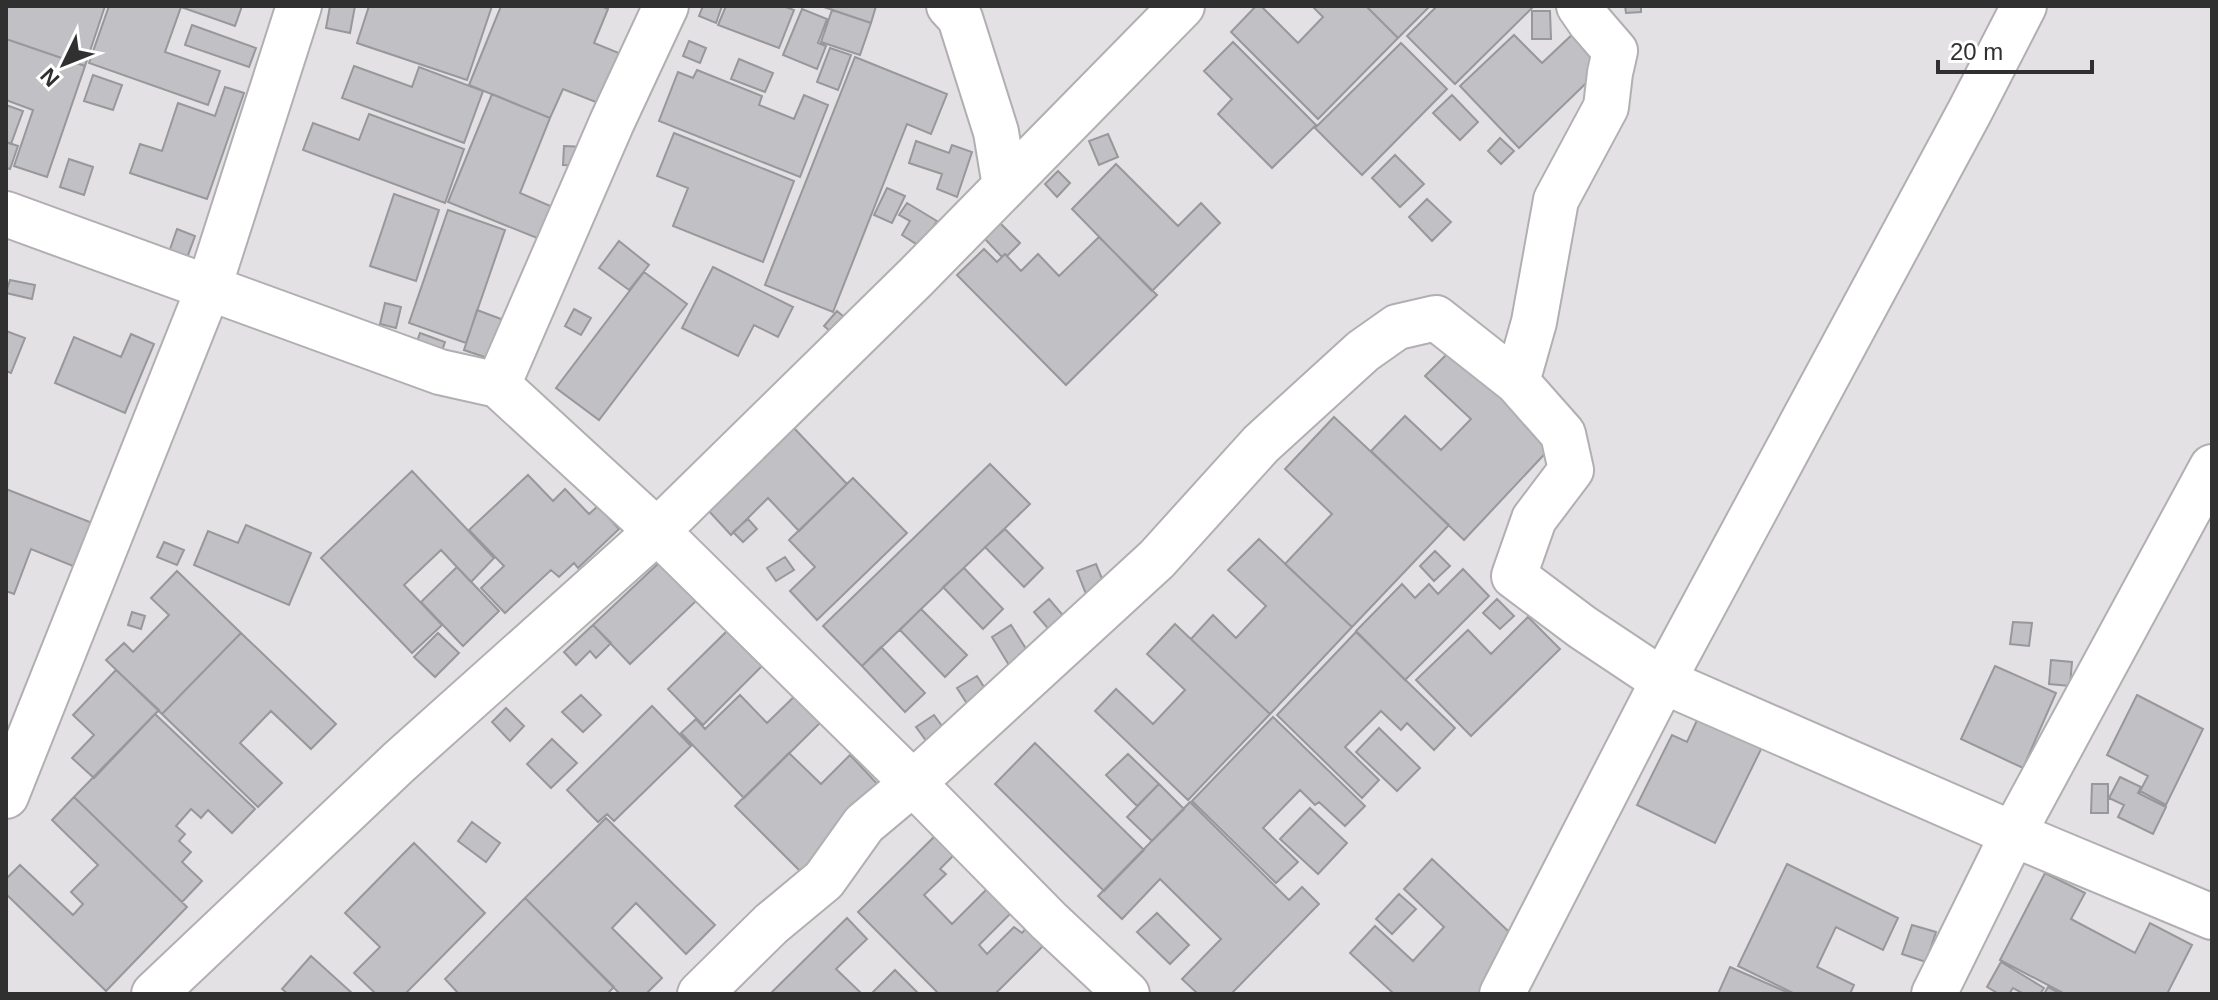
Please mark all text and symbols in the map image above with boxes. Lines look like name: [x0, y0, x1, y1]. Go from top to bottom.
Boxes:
north arrow: [24, 24, 104, 104]
scale bar: [1938, 24, 2092, 74]
text: 20 m: [1950, 38, 2003, 65]
text: N: [35, 63, 64, 92]

